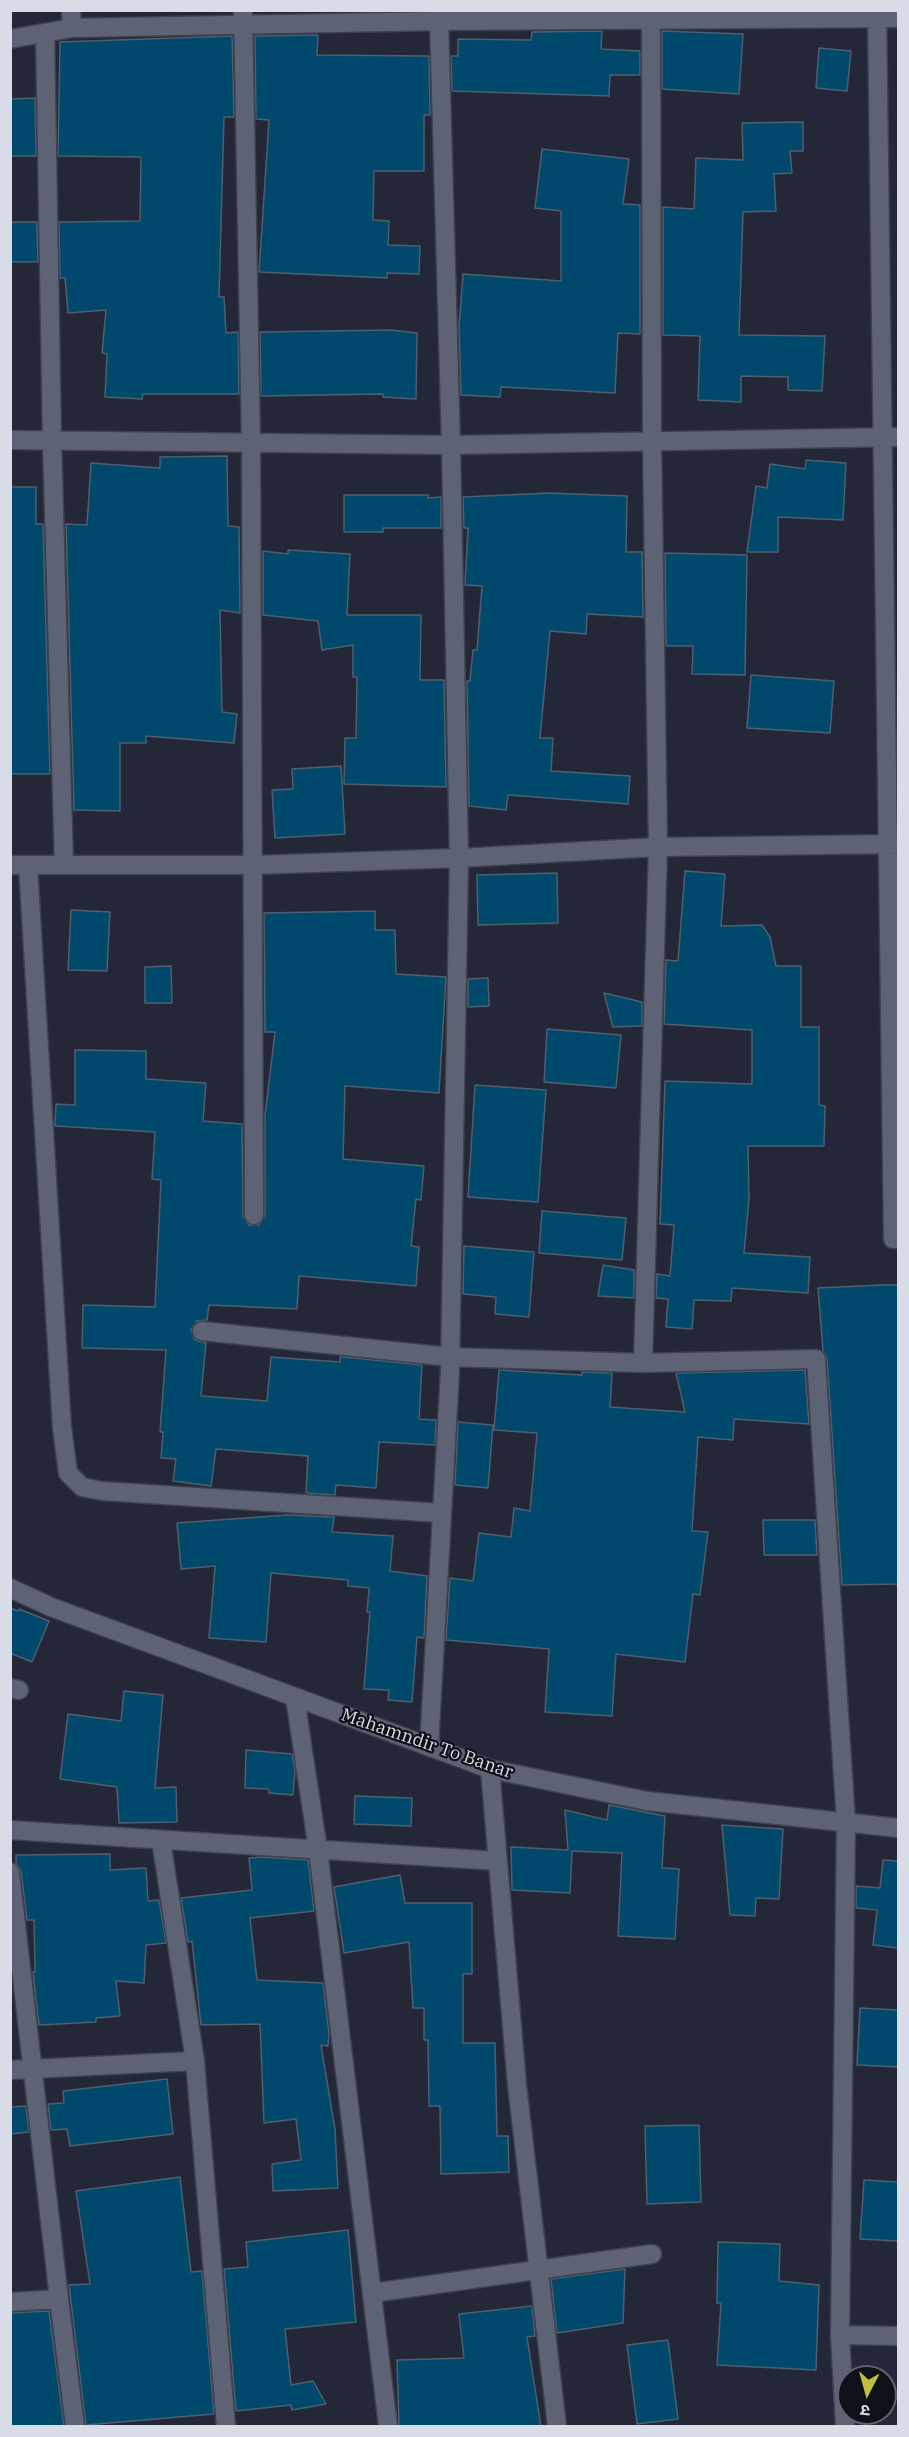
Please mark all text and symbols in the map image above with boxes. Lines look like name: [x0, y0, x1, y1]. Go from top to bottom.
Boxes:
street label: Mahamndir To Banar: [338, 1704, 516, 1784]
north arrow: [837, 2365, 897, 2425]
text: उ: [860, 2400, 871, 2421]

